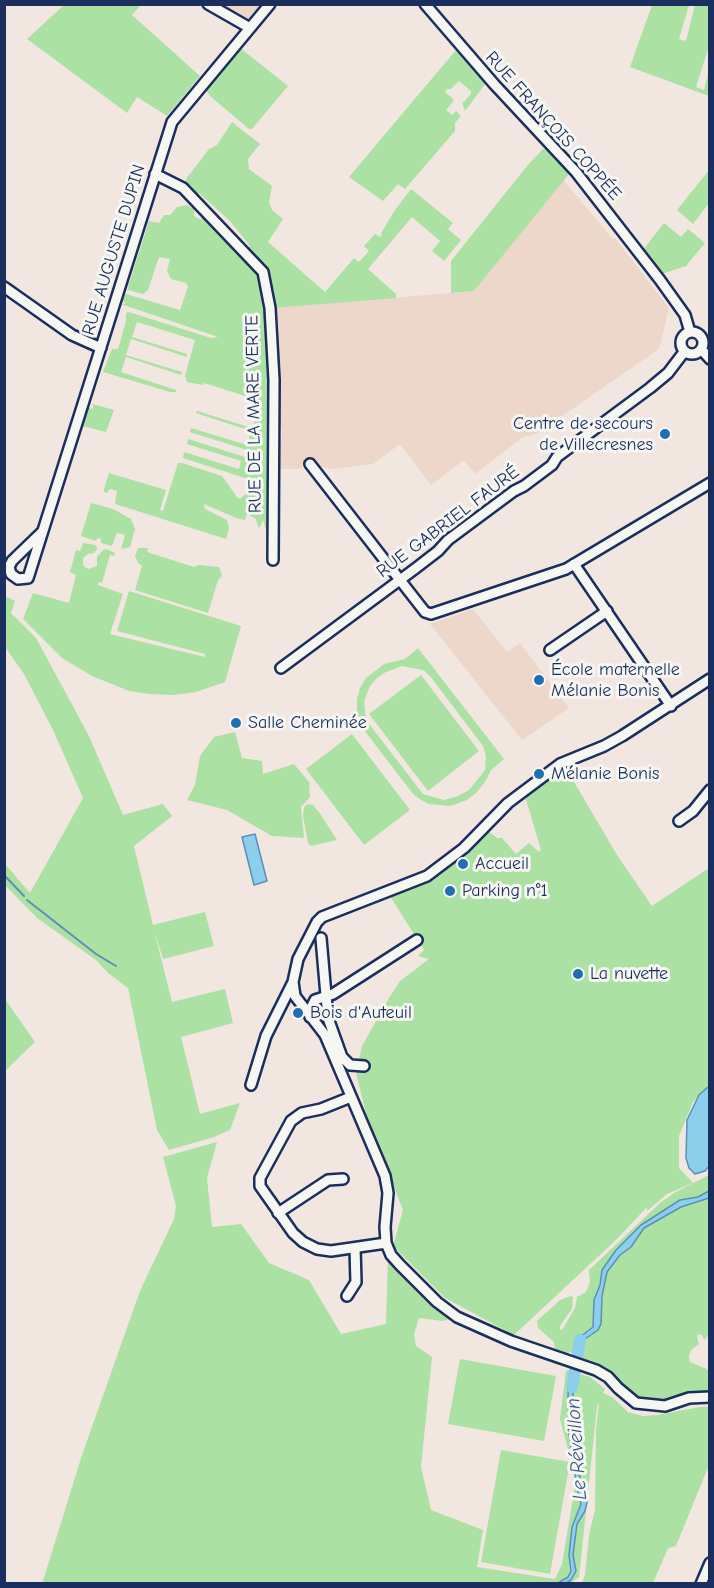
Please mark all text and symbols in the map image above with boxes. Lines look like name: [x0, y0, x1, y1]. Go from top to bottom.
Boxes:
street label: RUE FRANÇOIS COPPÉE: [480, 47, 626, 205]
street label: RUE AUGUSTE DUPIN: [78, 162, 150, 338]
street label: RUE DE LA MARE VERTE: [241, 315, 267, 513]
place label: Centre de secours de Villecresnes: [513, 413, 653, 456]
marker: Centre de secours de Villecresnes: [658, 427, 672, 441]
street label: RUE GABRIEL FAURÉ: [372, 461, 524, 583]
place label: École maternelle Mélanie Bonis: [551, 659, 680, 702]
marker: École maternelle Mélanie Bonis: [532, 673, 546, 687]
place label: Salle Cheminée: [248, 712, 367, 734]
marker: Salle Cheminée: [229, 716, 243, 730]
place label: Mélanie Bonis: [551, 763, 660, 785]
marker: Mélanie Bonis: [532, 767, 546, 781]
place label: Accueil: [475, 853, 529, 875]
marker: Accueil: [456, 857, 470, 871]
place label: Parking n°1: [462, 880, 548, 902]
marker: Parking n°1: [443, 884, 457, 898]
place label: La nuvette: [590, 963, 668, 985]
marker: La nuvette: [571, 967, 585, 981]
place label: Bois d'Auteuil: [310, 1002, 412, 1024]
marker: Bois d'Auteuil: [291, 1006, 305, 1020]
water label: Le Réveillon: [561, 1397, 593, 1501]

